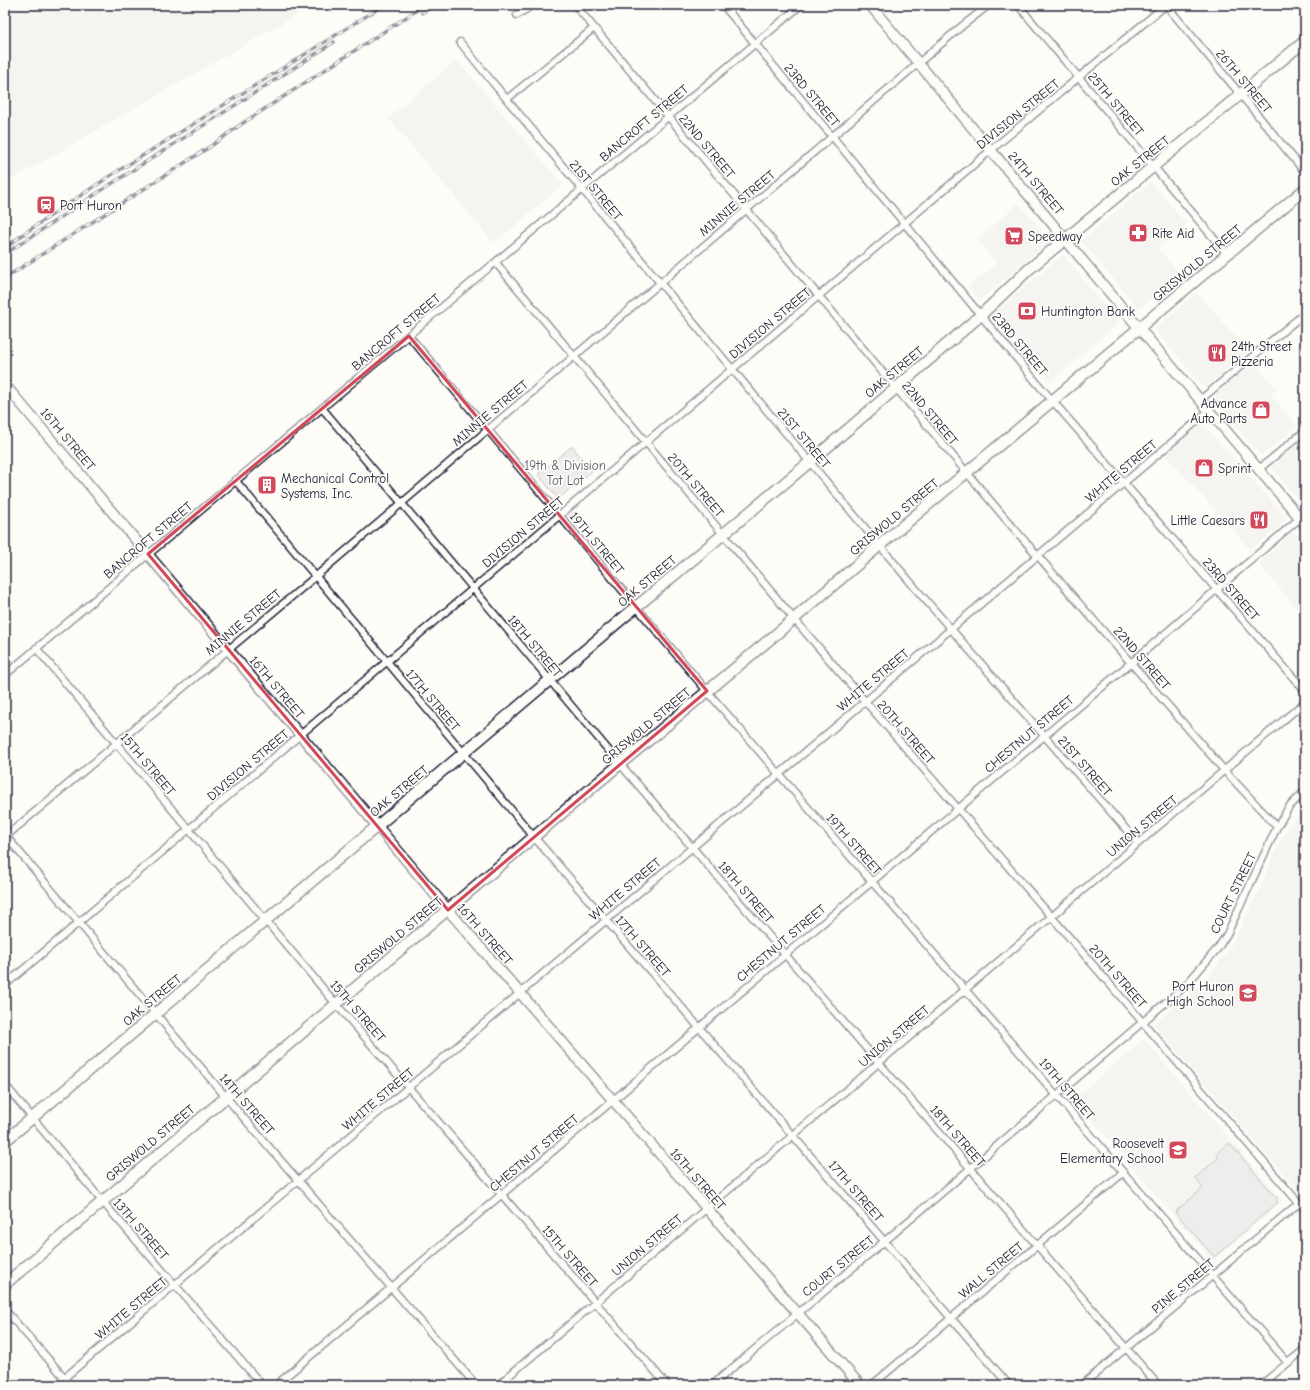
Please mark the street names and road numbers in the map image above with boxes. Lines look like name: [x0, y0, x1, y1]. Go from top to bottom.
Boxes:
street label: 26TH STREET: [1213, 46, 1275, 116]
street label: 23RD STREET: [781, 60, 843, 130]
street label: 25TH STREET: [1085, 69, 1147, 139]
street label: DIVISION STREET: [974, 76, 1063, 152]
street label: BANCROFT STREET: [597, 81, 692, 164]
street label: 22ND STREET: [676, 111, 738, 181]
street label: OAK STREET: [1107, 132, 1173, 189]
street label: 24TH STREET: [1005, 148, 1067, 218]
street label: 21ST STREET: [566, 157, 626, 223]
street label: MINNIE STREET: [696, 167, 778, 239]
street label: GRISWOLD STREET: [1149, 221, 1245, 305]
street label: DIVISION STREET: [726, 284, 814, 362]
street label: BANCROFT STREET: [349, 290, 444, 373]
street label: 23RD STREET: [989, 309, 1051, 379]
street label: OAK STREET: [862, 343, 926, 401]
street label: MINNIE STREET: [449, 377, 531, 449]
street label: 22ND STREET: [899, 378, 961, 448]
street label: 16TH STREET: [38, 405, 99, 473]
street label: 21ST STREET: [774, 405, 834, 471]
street label: WHITE STREET: [1082, 437, 1160, 505]
street label: 20TH STREET: [665, 450, 727, 520]
street label: GRISWOLD STREET: [846, 475, 942, 559]
street label: DIVISION STREET: [479, 493, 567, 571]
street label: BANCROFT STREET: [101, 498, 196, 581]
street label: 19TH STREET: [567, 509, 628, 577]
street label: OAK STREET: [615, 552, 679, 610]
street label: 23RD STREET: [1200, 555, 1262, 623]
street label: MINNIE STREET: [202, 586, 284, 658]
street label: 18TH STREET: [505, 612, 565, 680]
street label: 22ND STREET: [1110, 623, 1174, 693]
street label: WHITE STREET: [834, 646, 912, 714]
street label: 16TH STREET: [247, 653, 308, 721]
street label: 17TH STREET: [403, 666, 463, 734]
street label: GRISWOLD STREET: [598, 684, 694, 768]
street label: CHESTNUT STREET: [981, 692, 1077, 776]
street label: 20TH STREET: [874, 697, 938, 767]
street label: DIVISION STREET: [204, 726, 292, 804]
street label: 15TH STREET: [118, 730, 179, 798]
street label: 21ST STREET: [1055, 733, 1115, 799]
street label: OAK STREET: [367, 762, 431, 820]
street label: UNION STREET: [1104, 792, 1181, 860]
street label: 19TH STREET: [823, 810, 885, 878]
street label: COURT STREET: [1207, 850, 1259, 936]
street label: WHITE STREET: [586, 855, 664, 923]
street label: 18TH STREET: [715, 858, 777, 926]
street label: GRISWOLD STREET: [350, 893, 446, 977]
street label: 16TH STREET: [454, 900, 516, 968]
street label: CHESTNUT STREET: [733, 901, 829, 985]
street label: 17TH STREET: [612, 912, 674, 980]
street label: 20TH STREET: [1086, 941, 1150, 1011]
street label: OAK STREET: [120, 971, 184, 1029]
street label: 15TH STREET: [327, 977, 389, 1045]
street label: UNION STREET: [856, 1002, 933, 1070]
street label: 19TH STREET: [1036, 1055, 1098, 1123]
street label: WHITE STREET: [339, 1065, 417, 1133]
street label: 14TH STREET: [216, 1070, 278, 1138]
street label: GRISWOLD STREET: [102, 1101, 198, 1185]
street label: 18TH STREET: [927, 1102, 989, 1170]
street label: CHESTNUT STREET: [486, 1111, 582, 1195]
street label: 16TH STREET: [667, 1145, 729, 1213]
street label: 17TH STREET: [825, 1157, 887, 1225]
street label: 13TH STREET: [110, 1195, 172, 1263]
street label: UNION STREET: [609, 1211, 686, 1279]
street label: 15TH STREET: [539, 1222, 601, 1290]
street label: COURT STREET: [799, 1232, 877, 1300]
street label: WALL STREET: [956, 1239, 1026, 1301]
street label: PINE STREET: [1149, 1255, 1218, 1317]
street label: WHITE STREET: [92, 1274, 170, 1342]

